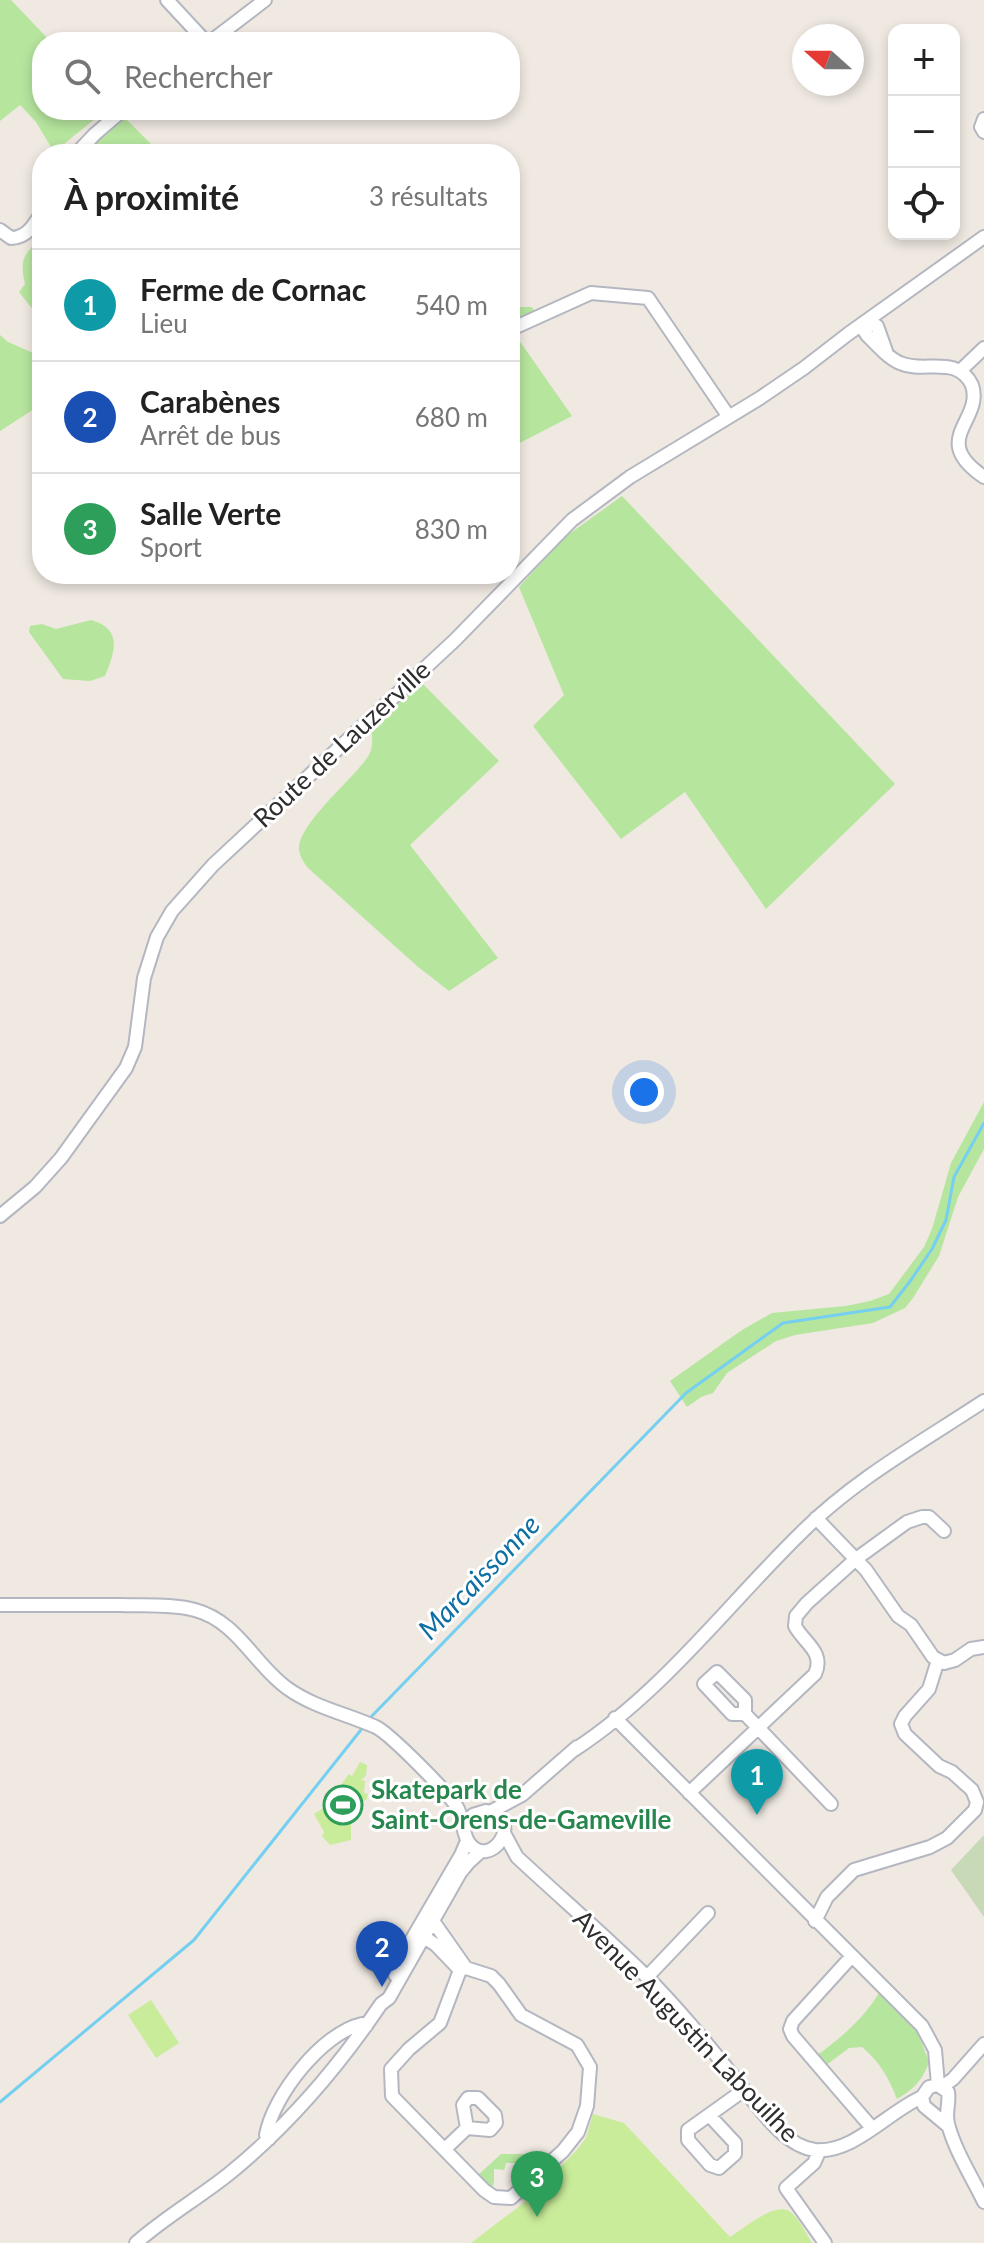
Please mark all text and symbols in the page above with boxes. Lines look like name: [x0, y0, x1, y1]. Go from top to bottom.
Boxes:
north arrow: [792, 24, 864, 96]
map controls: [888, 24, 960, 240]
button: +: [888, 24, 960, 96]
search box: [32, 32, 520, 120]
icon: search: [60, 54, 104, 98]
text: Rechercher: [124, 58, 273, 94]
button: −: [888, 96, 960, 168]
button: locate: [888, 168, 960, 240]
text: À proximité: [64, 176, 239, 217]
text: 3 résultats: [369, 180, 488, 212]
text: Ferme de Cornac: [140, 271, 366, 307]
text: 1: [82, 289, 98, 321]
text: 540 m: [415, 289, 488, 321]
text: Lieu: [140, 307, 188, 339]
text: Carabènes: [140, 383, 280, 419]
text: 2: [82, 401, 98, 433]
text: 680 m: [415, 401, 488, 433]
text: Arrêt de bus: [140, 419, 281, 451]
text: Salle Verte: [140, 495, 281, 531]
text: 3: [82, 513, 98, 545]
text: 830 m: [415, 513, 488, 545]
text: Sport: [140, 531, 202, 563]
street label: Route de Lauzerville: [246, 653, 436, 834]
your location: [624, 1072, 664, 1112]
water label: Marcaissonne: [410, 1507, 546, 1646]
pin: 1: [731, 1749, 783, 1815]
place label: Skatepark de Saint-Orens-de-Gameville: [371, 1773, 671, 1835]
sports icon: Skatepark de Saint-Orens-de-Gameville: [322, 1784, 364, 1826]
street label: Avenue Augustin Labouilhe: [567, 1902, 806, 2148]
pin: 2: [356, 1921, 408, 1987]
pin: 3: [511, 2151, 563, 2217]

